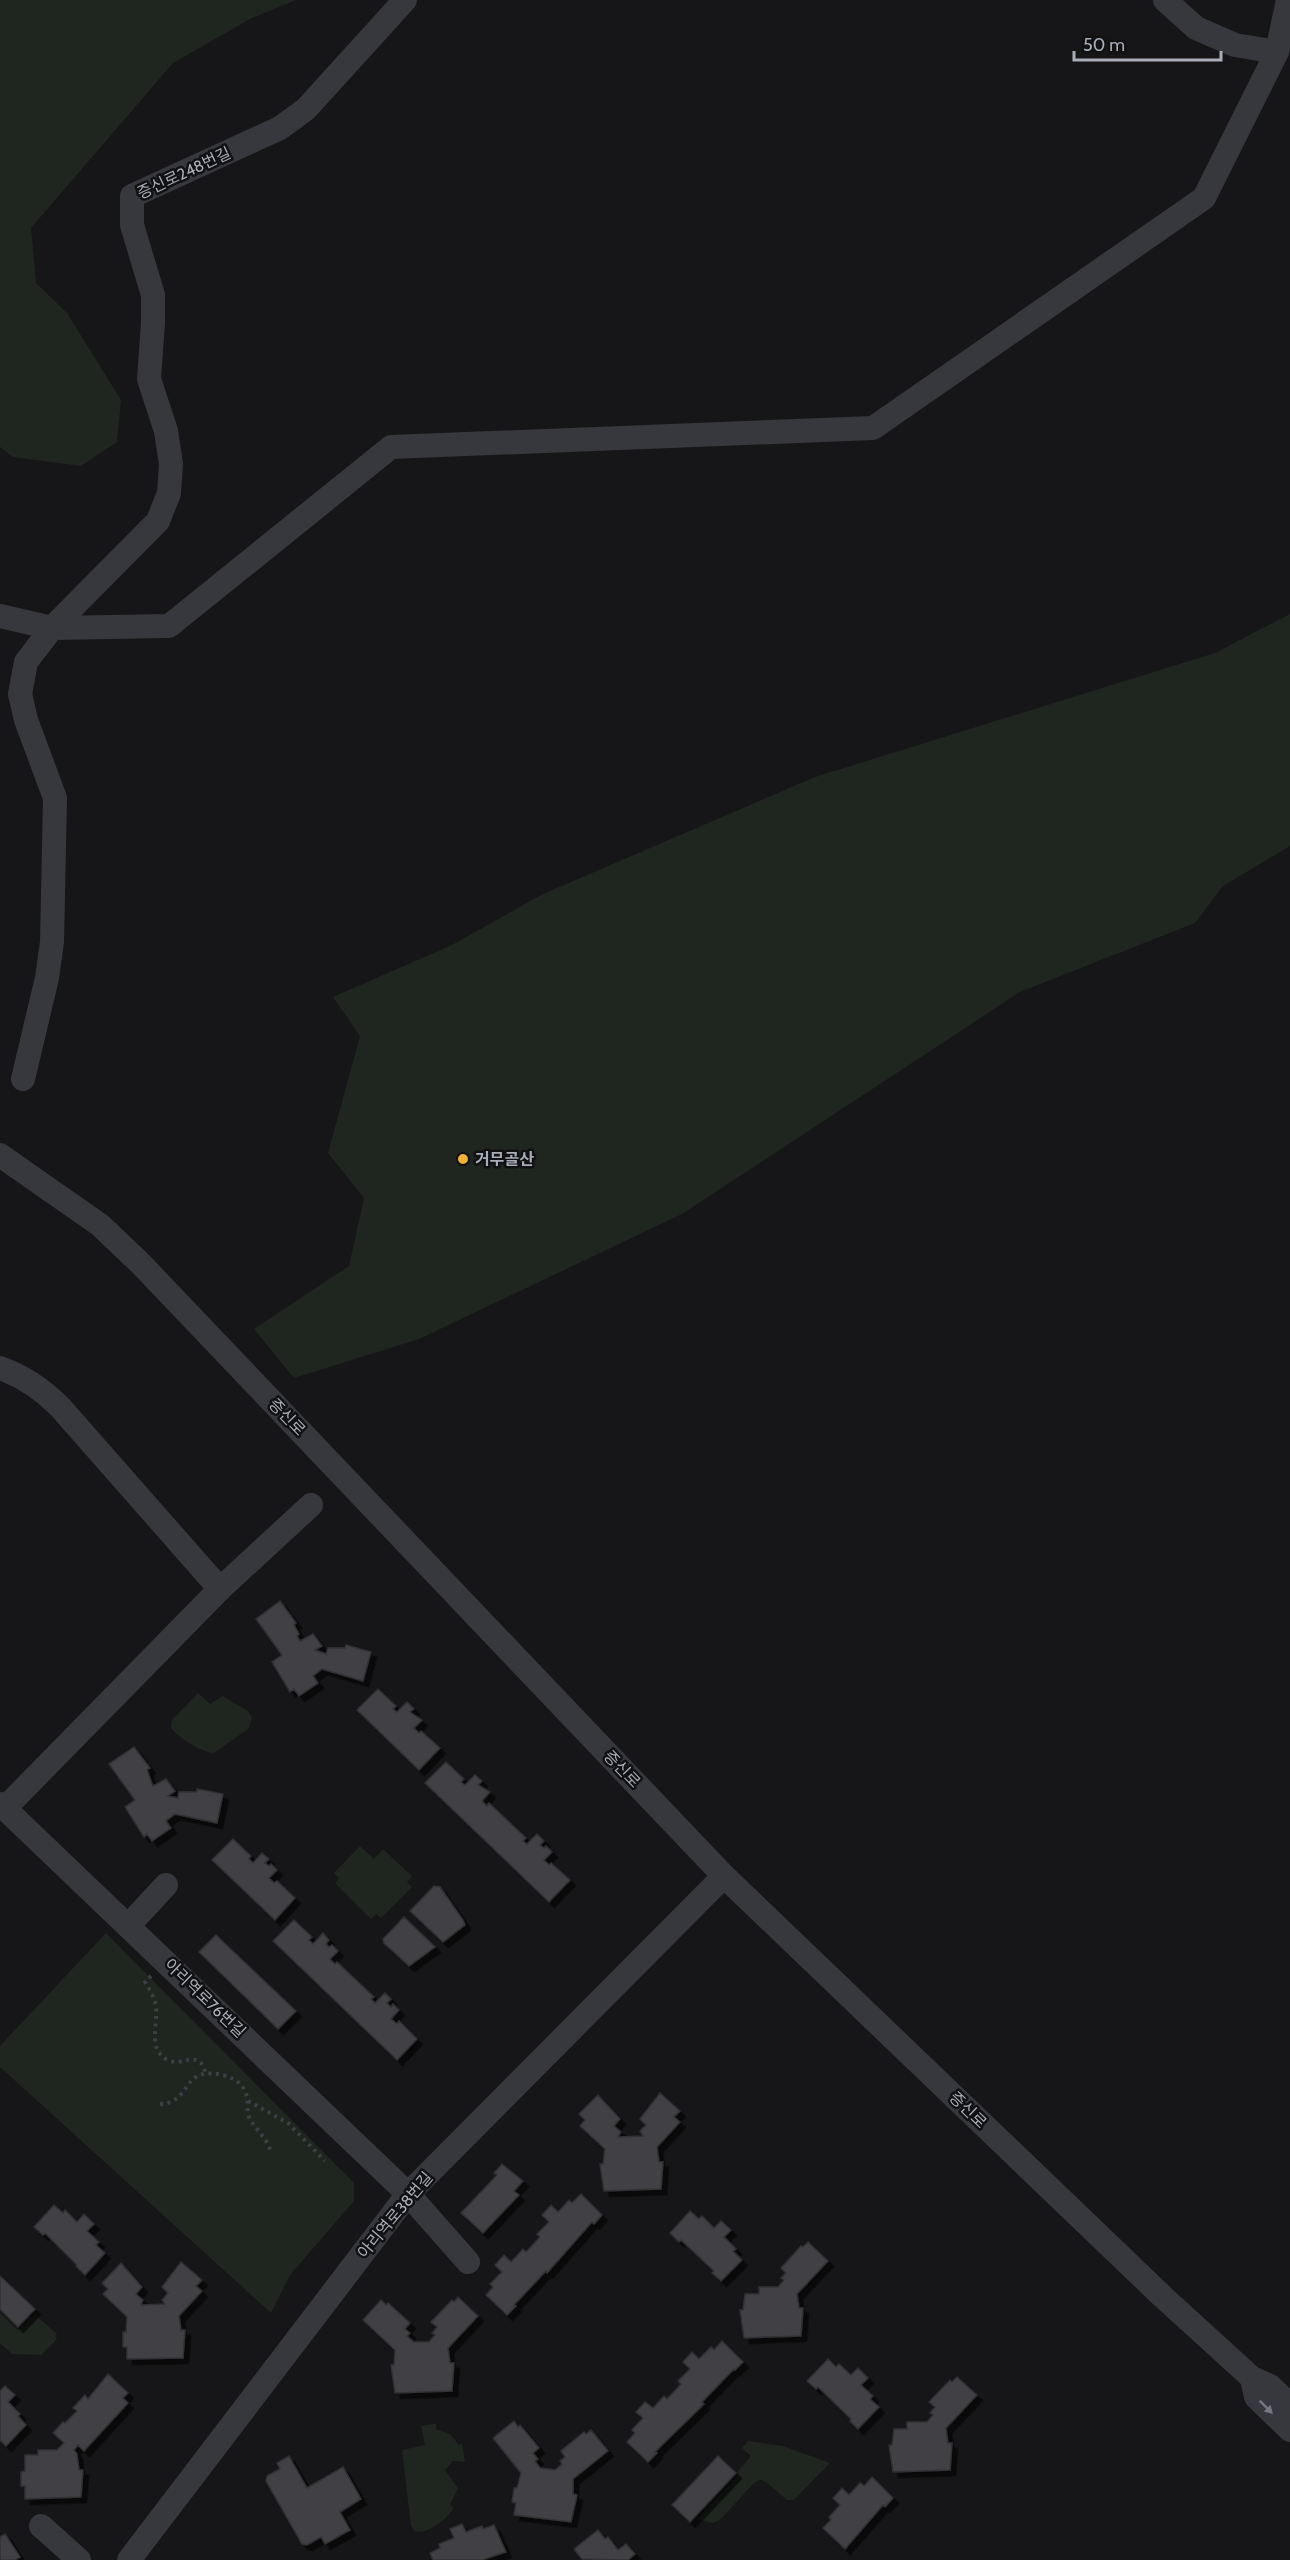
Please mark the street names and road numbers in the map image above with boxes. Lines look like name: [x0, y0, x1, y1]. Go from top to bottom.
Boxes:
street label: 증신로248번길: [134, 143, 234, 203]
street label: 증신로: [265, 1395, 309, 1440]
street label: 증신로: [600, 1747, 644, 1792]
street label: 아리역로76번길: [161, 1955, 249, 2041]
street label: 증신로: [946, 2088, 991, 2132]
street label: 아리역로38번길: [353, 2168, 437, 2262]

